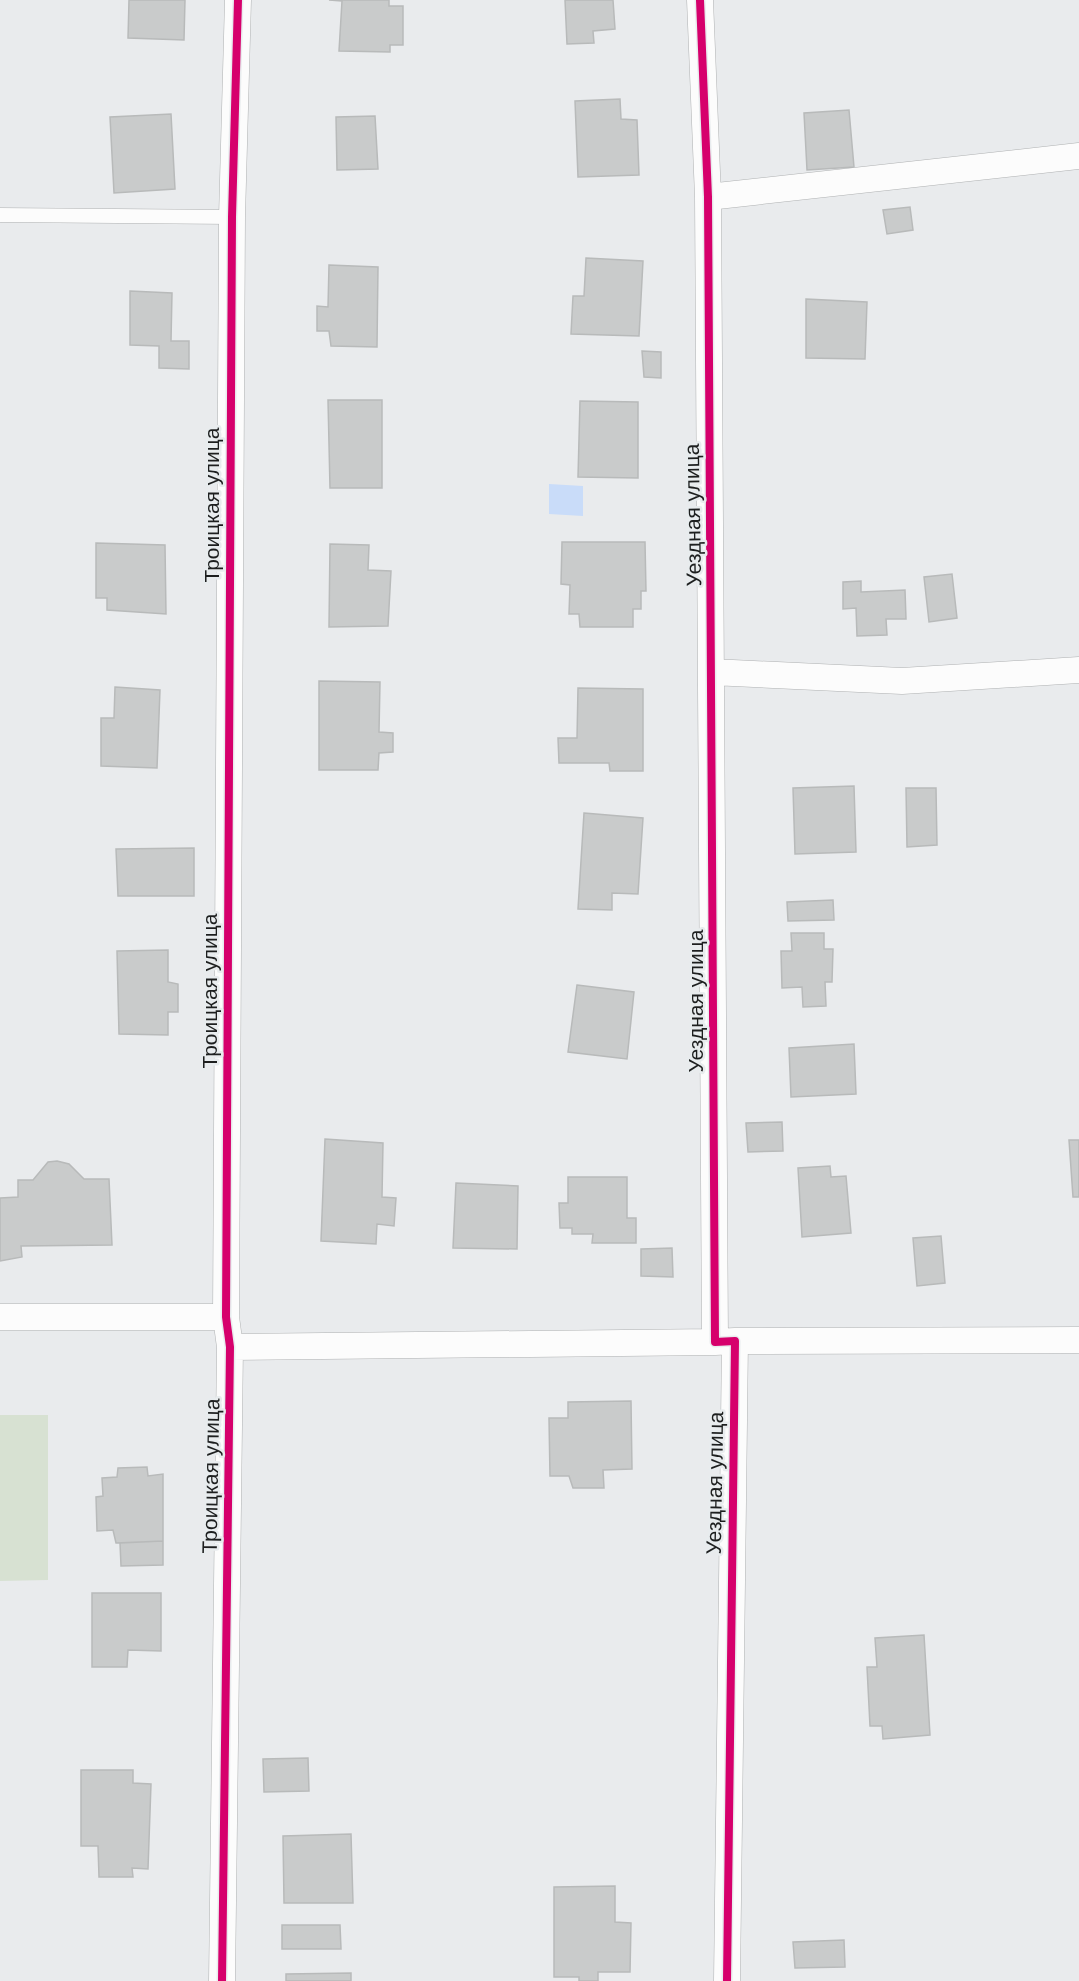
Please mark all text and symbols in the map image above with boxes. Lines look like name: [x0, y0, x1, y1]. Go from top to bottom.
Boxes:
street label: Троицкая улица: [200, 427, 223, 583]
street label: Уездная улица: [680, 443, 705, 587]
street label: Троицкая улица: [198, 913, 221, 1069]
street label: Уездная улица: [684, 929, 707, 1072]
street label: Троицкая улица: [198, 1398, 223, 1554]
street label: Уездная улица: [702, 1411, 727, 1555]

